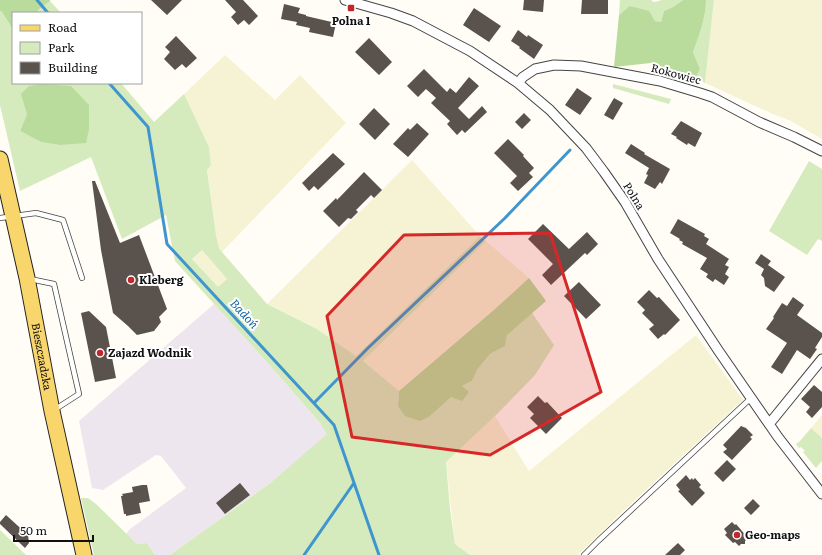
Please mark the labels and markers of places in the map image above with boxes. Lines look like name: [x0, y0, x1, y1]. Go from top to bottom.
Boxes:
marker: Polna 1: [346, 3, 356, 13]
place label: Polna 1: [332, 12, 371, 28]
place label: Kleberg: [139, 271, 184, 287]
marker: Kleberg: [126, 275, 136, 285]
place label: Zajazd Wodnik: [108, 344, 192, 360]
marker: Zajazd Wodnik: [95, 348, 105, 358]
place label: Geo-maps: [745, 526, 801, 542]
marker: Geo-maps: [732, 530, 742, 540]

